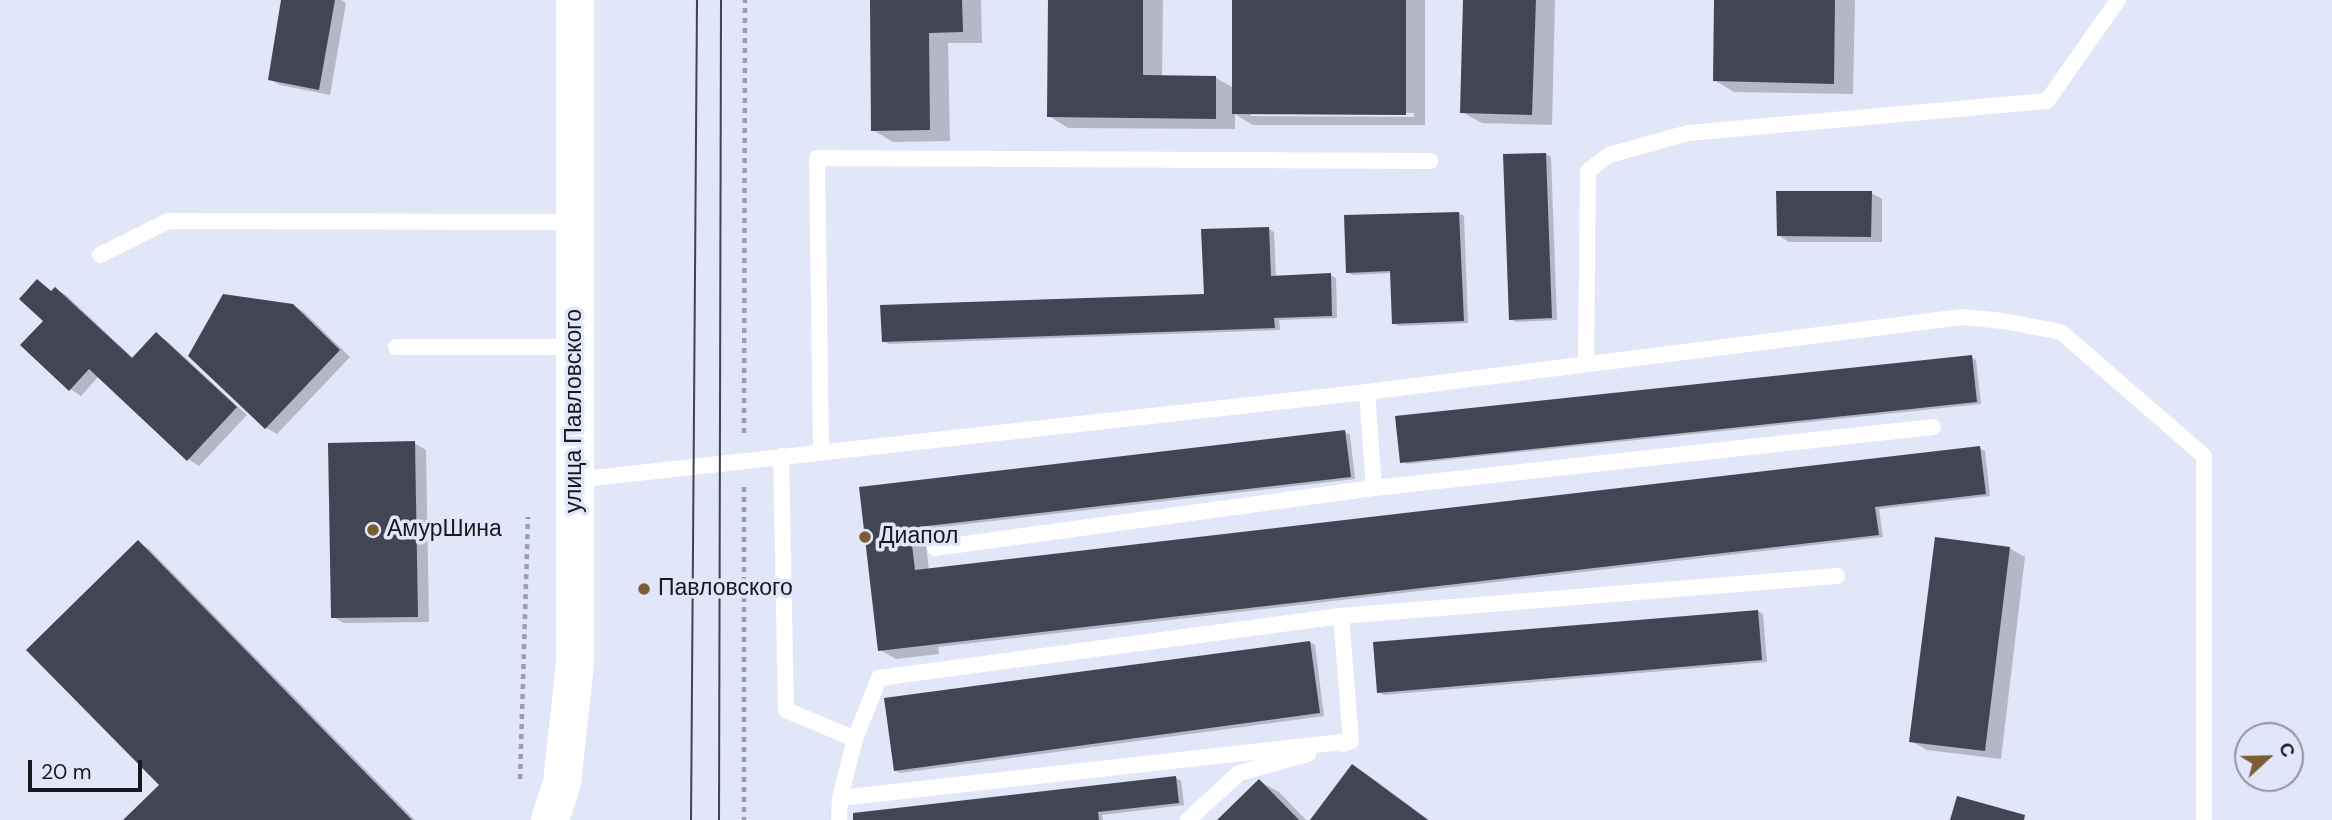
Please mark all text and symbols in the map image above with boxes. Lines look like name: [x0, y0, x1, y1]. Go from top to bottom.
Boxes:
street label: улица Павловского: [561, 309, 589, 513]
place label: АмурШина: [387, 516, 502, 544]
marker: АмурШина: [365, 522, 381, 538]
place label: Диапол: [879, 523, 958, 551]
marker: Диапол: [857, 529, 873, 545]
place label: Павловского: [658, 575, 793, 603]
marker: Павловского: [636, 581, 652, 597]
north arrow: [2234, 722, 2304, 792]
text: С: [2273, 739, 2301, 761]
scale bar: [32, 746, 145, 790]
text: 20 m: [41, 758, 92, 786]

